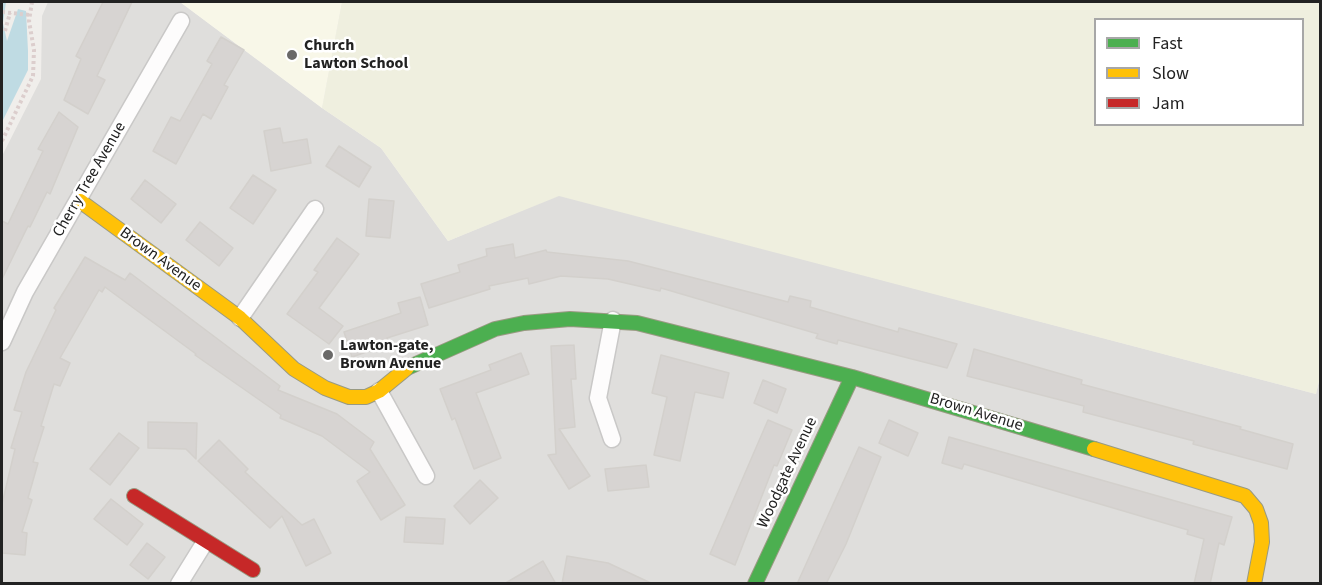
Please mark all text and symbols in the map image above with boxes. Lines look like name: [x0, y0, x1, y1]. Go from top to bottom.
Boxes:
legend: [1094, 18, 1304, 126]
text: Fast: [1152, 31, 1183, 56]
place label: Church Lawton School: [304, 36, 408, 74]
marker: Church Lawton School: [285, 48, 299, 62]
text: Slow: [1152, 61, 1189, 86]
text: Jam: [1152, 91, 1185, 116]
street label: Cherry Tree Avenue: [49, 119, 131, 241]
street label: Brown Avenue: [115, 224, 205, 296]
place label: Lawton-gate, Brown Avenue: [340, 336, 441, 374]
marker: Lawton-gate, Brown Avenue: [321, 348, 335, 362]
street label: Brown Avenue: [927, 390, 1025, 436]
street label: Woodgate Avenue: [754, 415, 822, 531]

